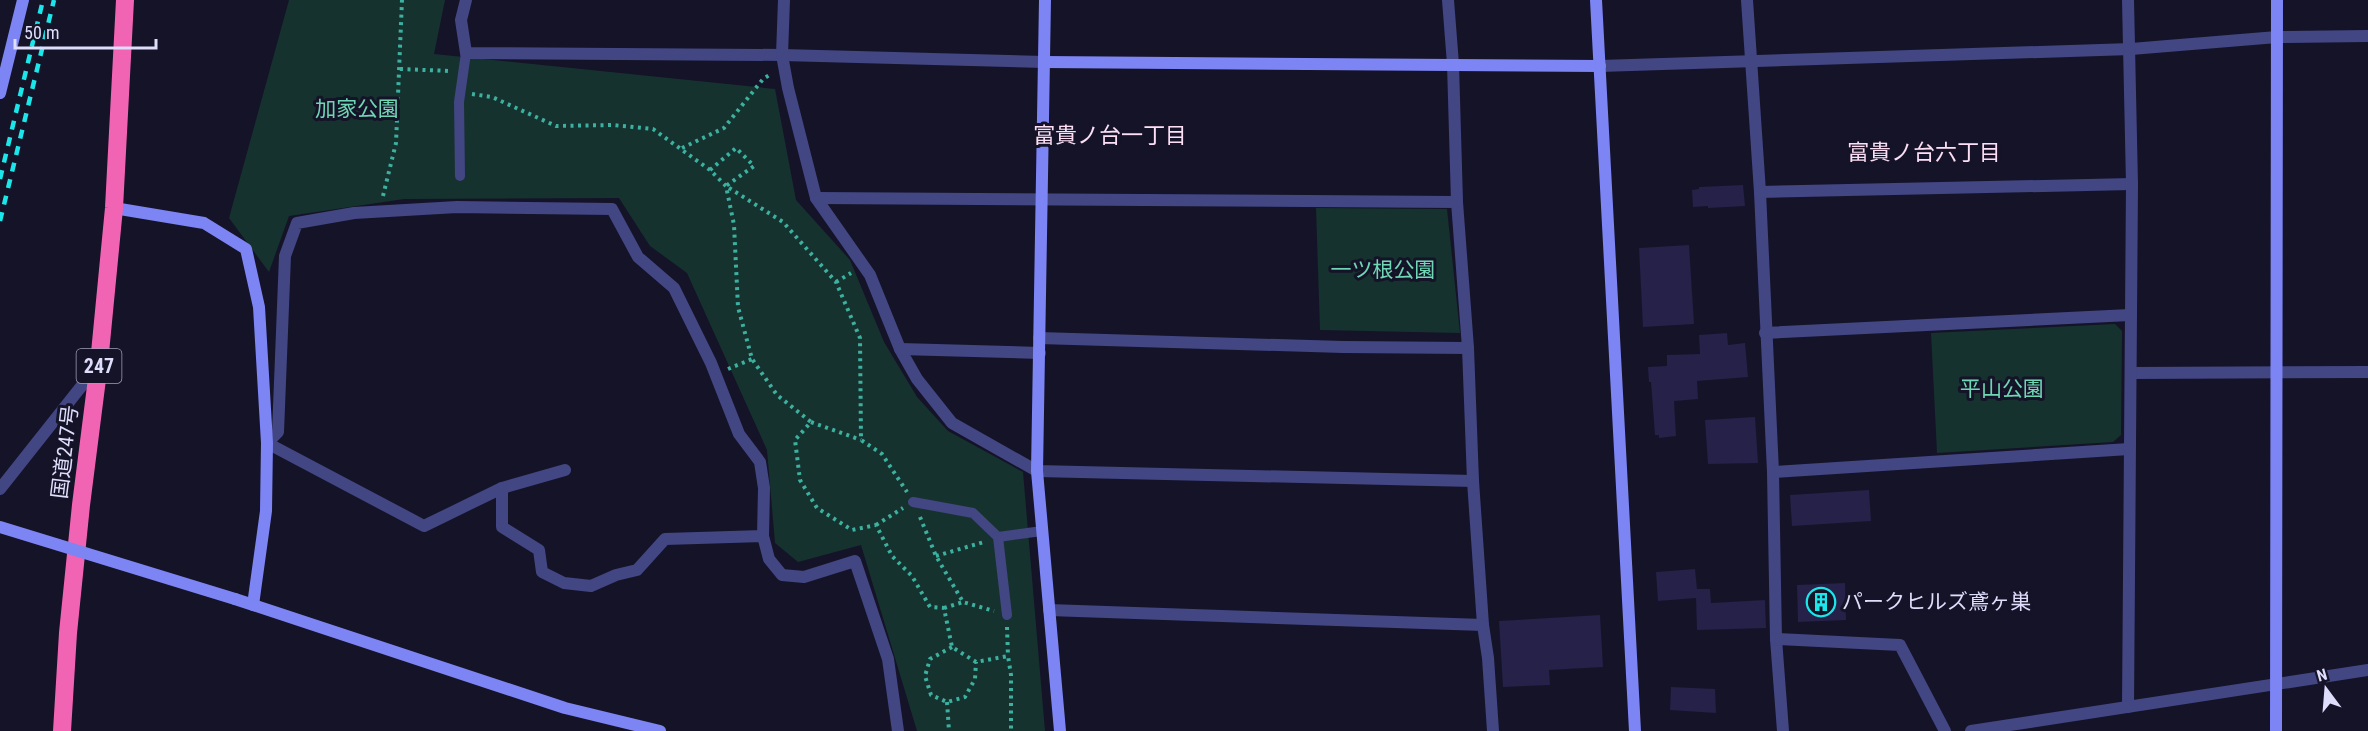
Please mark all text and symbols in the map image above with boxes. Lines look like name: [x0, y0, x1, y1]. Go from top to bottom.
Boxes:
scale bar: [15, 12, 156, 50]
text: 50 m: [24, 22, 59, 43]
park label: 加家公園: [315, 97, 399, 121]
district label: 富貴ノ台一丁目: [1033, 123, 1187, 148]
district label: 富貴ノ台六丁目: [1847, 140, 2001, 165]
park label: 一ツ根公園: [1331, 258, 1436, 282]
road number: 247: [76, 349, 122, 383]
park label: 平山公園: [1960, 377, 2044, 401]
street label: 国道247号: [47, 404, 83, 500]
building icon: パークヒルズ鳶ヶ巣: [1805, 586, 1837, 618]
place label: パークヒルズ鳶ヶ巣: [1842, 590, 2031, 614]
north arrow: [2296, 659, 2356, 719]
text: N: [2315, 665, 2329, 686]

